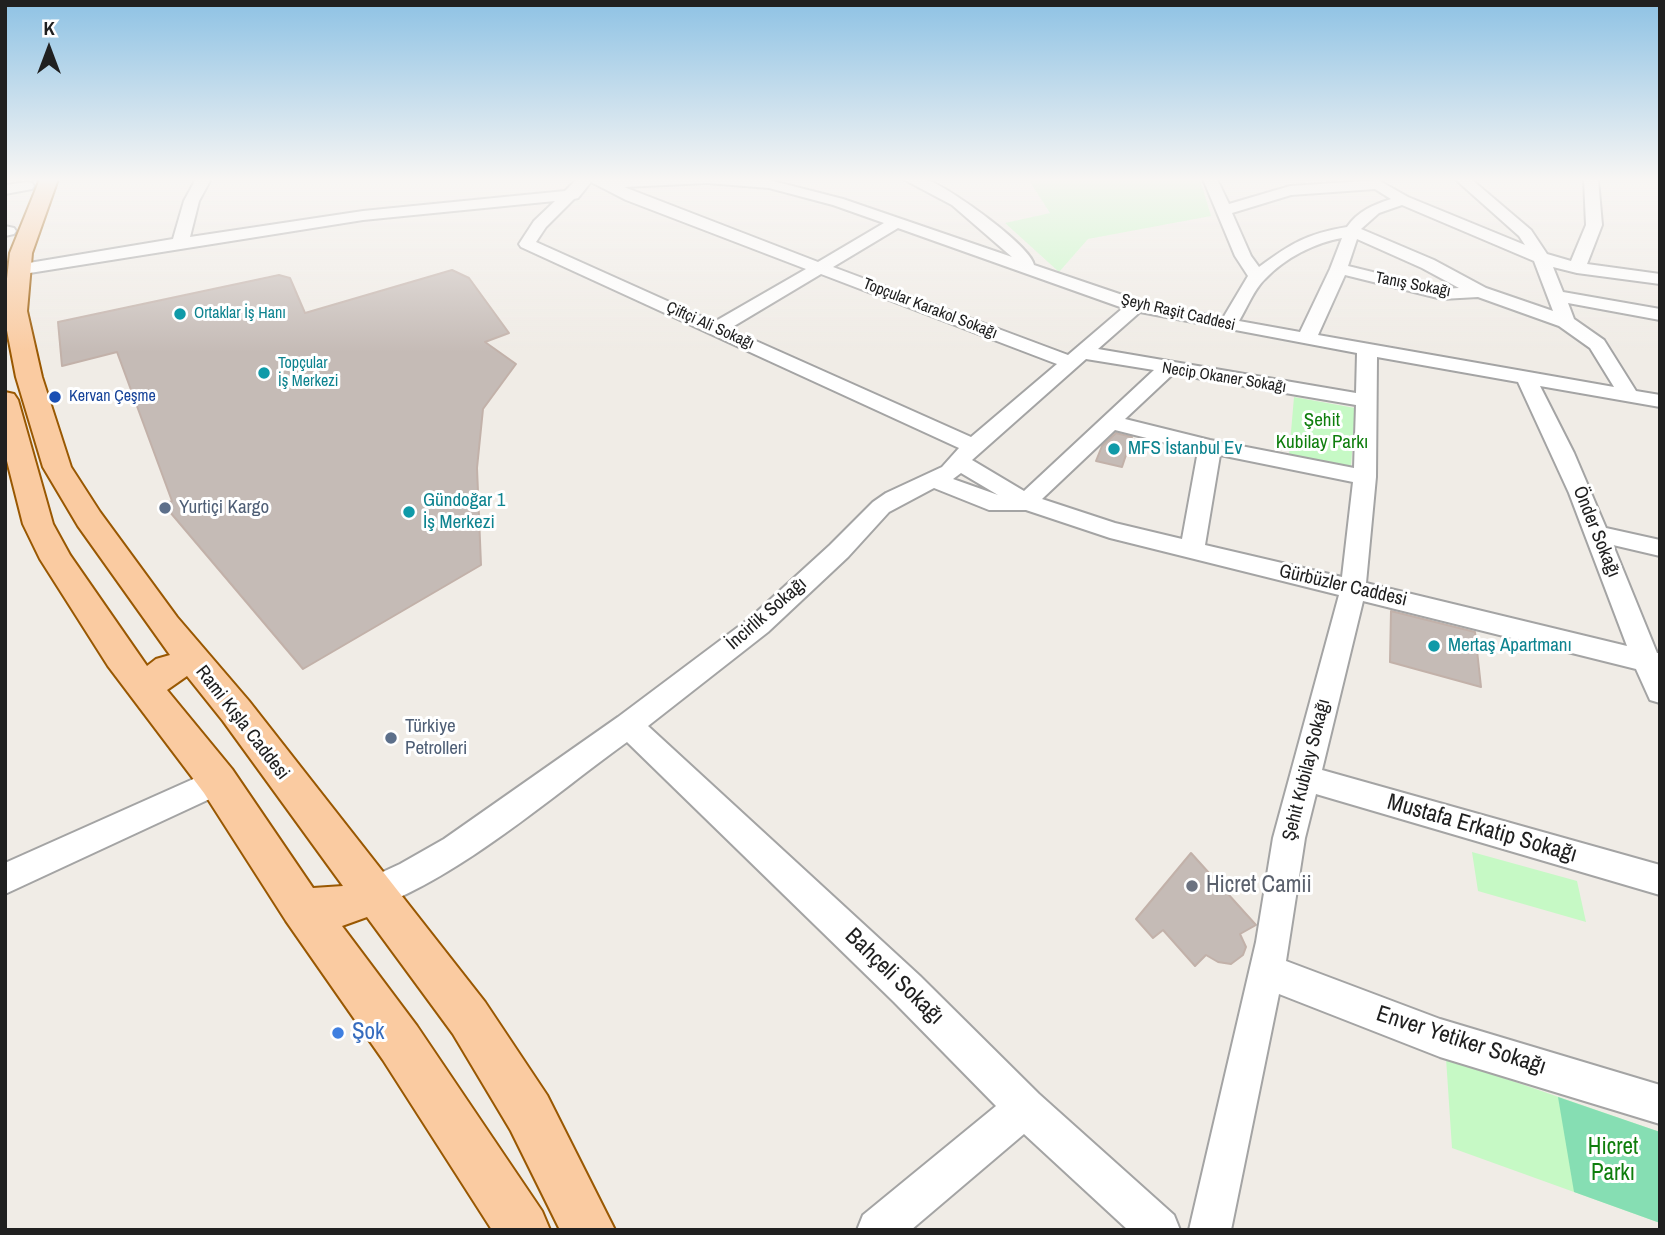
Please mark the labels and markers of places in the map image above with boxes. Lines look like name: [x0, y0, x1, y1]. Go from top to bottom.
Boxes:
place label: Ortaklar İş Hanı: [194, 304, 286, 324]
marker: Ortaklar İş Hanı: [172, 306, 188, 322]
place label: Topçular İş Merkezi: [278, 354, 339, 392]
marker: Topçular İş Merkezi: [256, 365, 272, 381]
place label: Kervan Çeşme: [69, 387, 156, 407]
marker: Kervan Çeşme: [47, 389, 63, 405]
place label: MFS İstanbul Ev: [1128, 438, 1242, 460]
marker: MFS İstanbul Ev: [1106, 441, 1122, 457]
place label: Gündoğar 1 İş Merkezi: [423, 490, 505, 534]
place label: Yurtiçi Kargo: [179, 497, 269, 519]
marker: Yurtiçi Kargo: [157, 500, 173, 516]
marker: Gündoğar 1 İş Merkezi: [401, 504, 417, 520]
place label: Mertaş Apartmanı: [1448, 635, 1572, 657]
marker: Mertaş Apartmanı: [1426, 638, 1442, 654]
place label: Türkiye Petrolleri: [405, 716, 467, 760]
marker: Türkiye Petrolleri: [383, 730, 399, 746]
place label: Hicret Camii: [1206, 872, 1312, 900]
marker: Hicret Camii: [1184, 878, 1200, 894]
place label: Şok: [352, 1019, 384, 1047]
marker: Şok: [330, 1025, 346, 1041]

